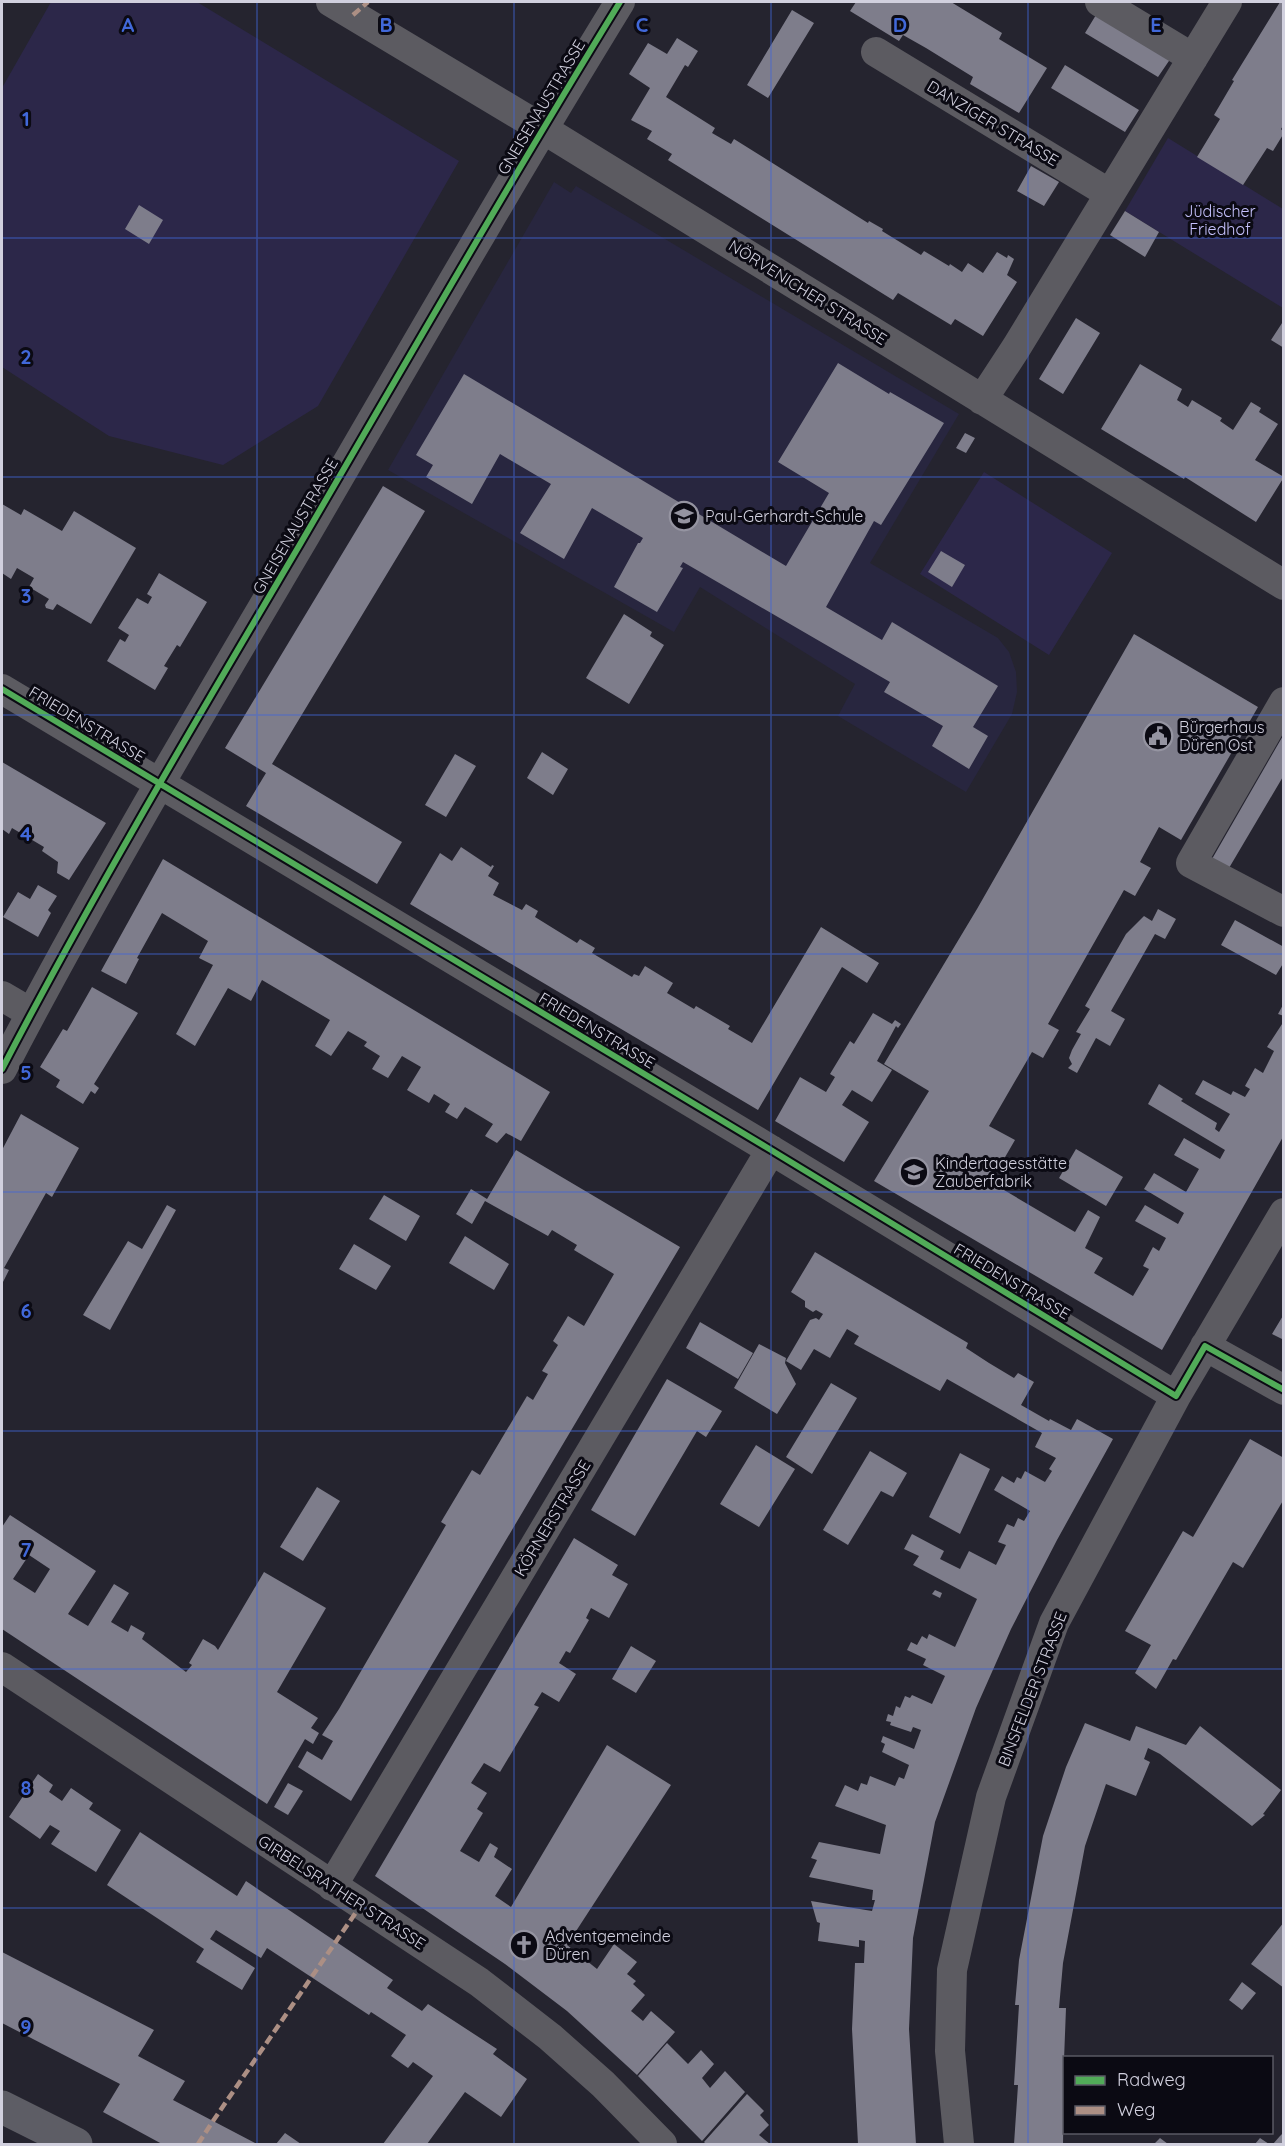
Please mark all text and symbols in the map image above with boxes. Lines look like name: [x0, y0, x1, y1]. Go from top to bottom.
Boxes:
text: A: [122, 12, 135, 37]
text: B: [379, 12, 393, 37]
text: C: [636, 12, 649, 37]
text: D: [893, 12, 907, 37]
text: E: [1150, 12, 1162, 37]
street label: GNEISENAUSTRASSE: [493, 36, 589, 178]
street label: DANZIGER STRASSE: [924, 76, 1062, 170]
text: 1: [22, 106, 30, 131]
park label: Jüdischer Friedhof: [1184, 201, 1256, 239]
street label: NÖRVENICHER STRASSE: [725, 235, 891, 349]
text: 2: [20, 344, 32, 369]
street label: GNEISENAUSTRASSE: [248, 454, 342, 598]
school or university icon: Paul-Gerhardt-Schule: [668, 500, 700, 532]
place label: Paul-Gerhardt-Schule: [705, 506, 863, 526]
text: 3: [21, 583, 31, 608]
street label: FRIEDENSTRASSE: [25, 681, 149, 767]
place label: Bürgerhaus Düren Ost: [1179, 717, 1265, 755]
public building icon: Bürgerhaus Düren Ost: [1142, 720, 1174, 752]
text: 4: [20, 821, 32, 846]
street label: FRIEDENSTRASSE: [535, 987, 659, 1073]
text: 5: [20, 1060, 32, 1085]
place label: Kindertagesstätte Zauberfabrik: [935, 1153, 1067, 1191]
school or university icon: Kindertagesstätte Zauberfabrik: [898, 1156, 930, 1188]
street label: FRIEDENSTRASSE: [950, 1238, 1074, 1324]
text: 6: [20, 1298, 32, 1323]
street label: KÖRNERSTRASSE: [509, 1456, 595, 1580]
text: 7: [21, 1537, 32, 1562]
street label: BINSFELDER STRASSE: [993, 1609, 1071, 1769]
text: 8: [21, 1775, 32, 1800]
street label: GIRBELSRATHER STRASSE: [255, 1830, 429, 1954]
place label: Adventgemeinde Düren: [545, 1926, 671, 1964]
church icon: Adventgemeinde Düren: [508, 1929, 540, 1961]
text: 9: [20, 2014, 32, 2039]
legend: [1063, 2056, 1273, 2134]
text: Radweg: [1117, 2068, 1186, 2091]
text: Weg: [1117, 2098, 1155, 2121]

